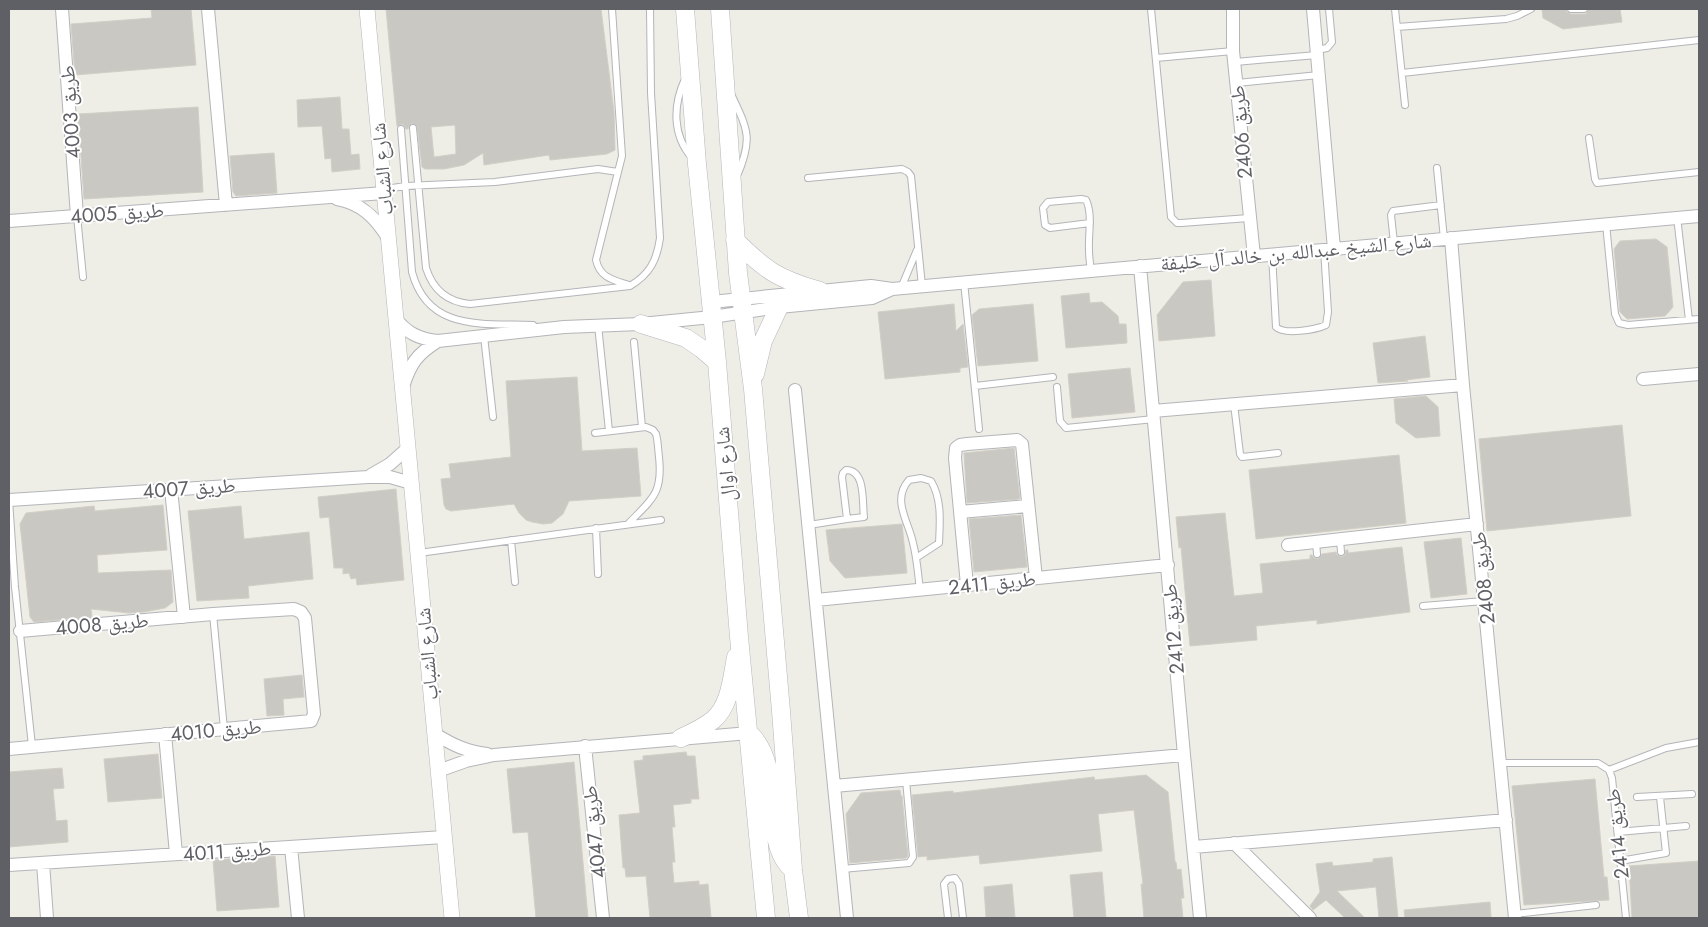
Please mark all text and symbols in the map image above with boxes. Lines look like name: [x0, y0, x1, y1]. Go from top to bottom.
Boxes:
street label: طريق 4003: [53, 64, 88, 160]
street label: طريق 2406: [1223, 84, 1260, 180]
street label: شارع الشباب: [364, 122, 401, 216]
street label: طريق 4005: [69, 196, 165, 231]
street label: شارع الشيخ عبدالله بن خالد آل خليفة: [1159, 226, 1433, 279]
street label: شارع اوال: [708, 425, 743, 502]
street label: طريق 4007: [142, 471, 237, 506]
street label: طريق 2408: [1464, 530, 1503, 626]
street label: طريق 2411: [947, 564, 1037, 603]
street label: طريق 2412: [1155, 583, 1192, 675]
street label: طريق 4008: [54, 606, 150, 643]
street label: شارع الشباب: [409, 607, 446, 701]
street label: طريق 4010: [169, 712, 263, 749]
street label: طريق 4047: [575, 784, 614, 880]
street label: طريق 2414: [1598, 787, 1637, 881]
street label: طريق 4011: [182, 834, 272, 869]

